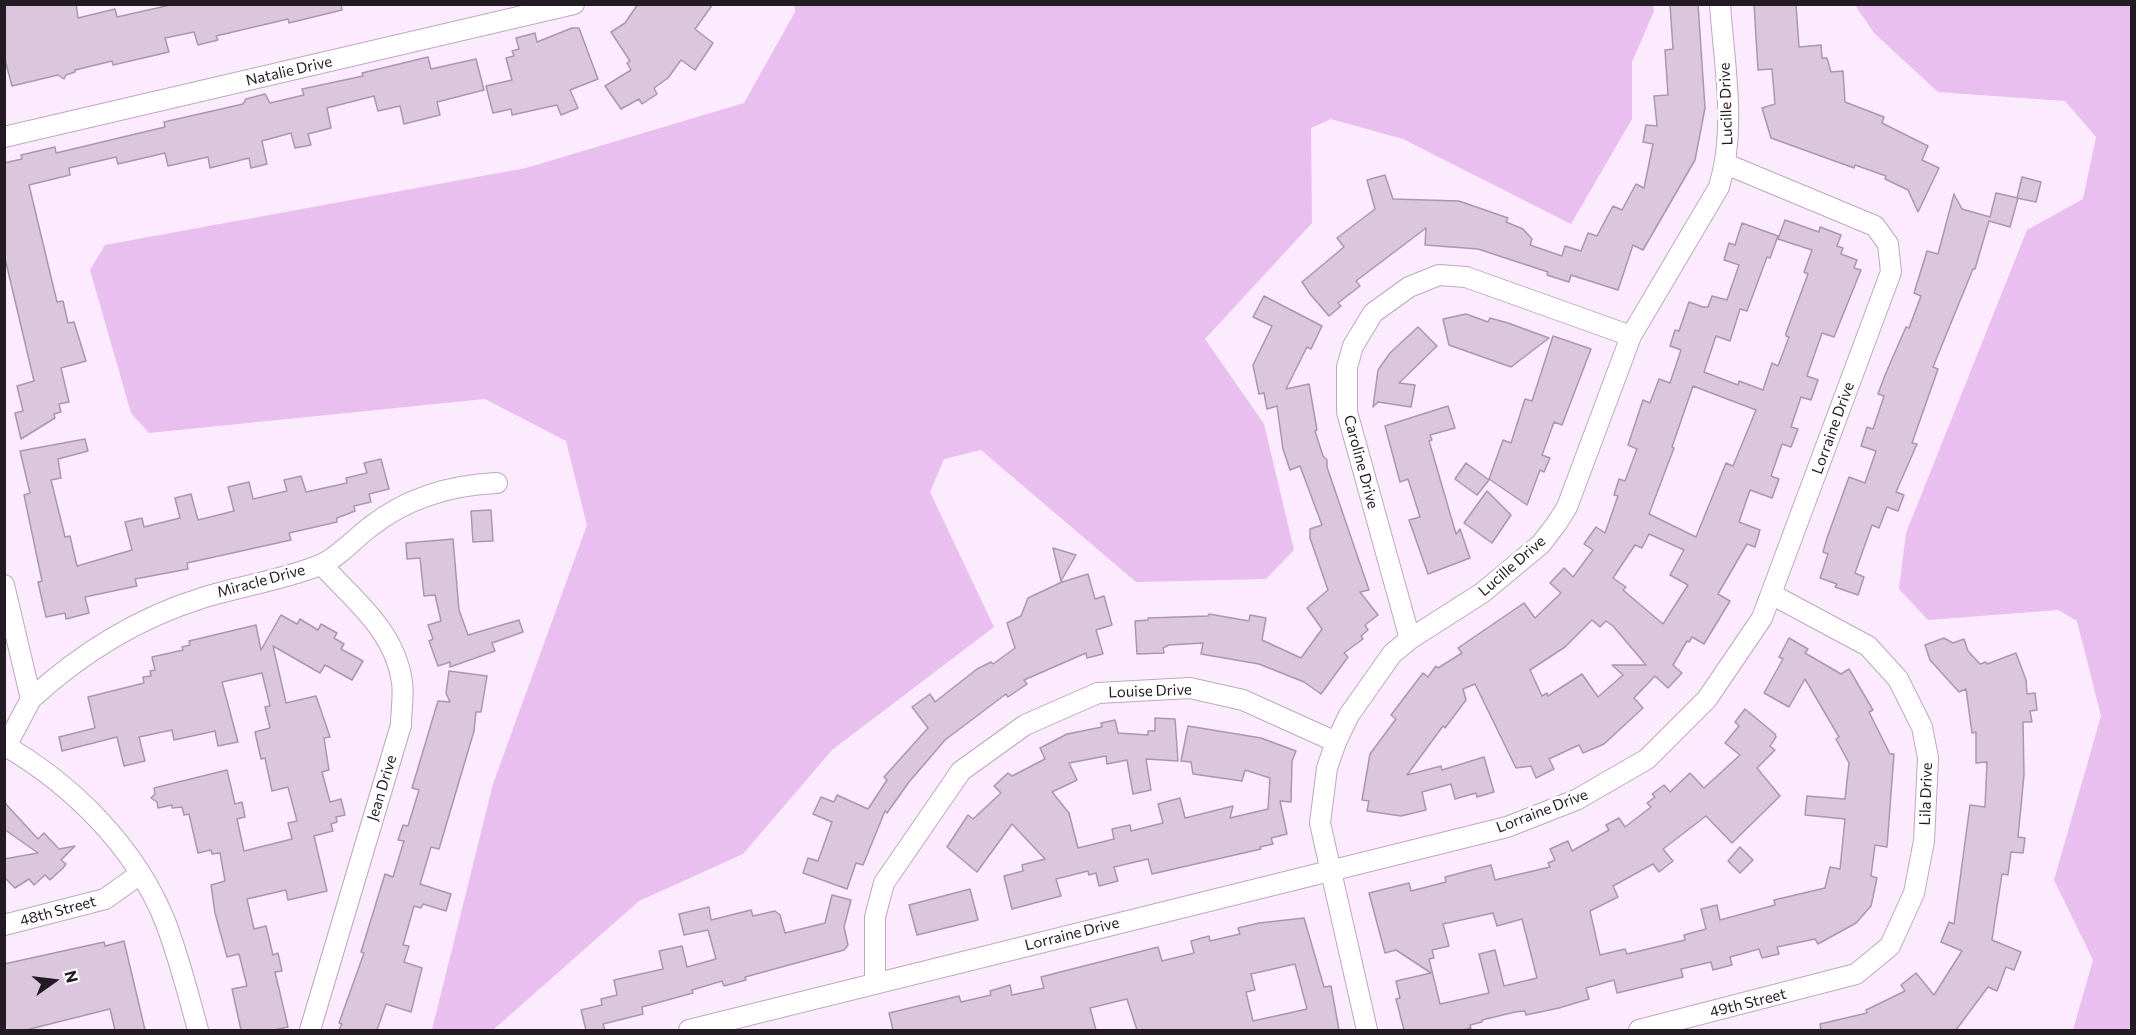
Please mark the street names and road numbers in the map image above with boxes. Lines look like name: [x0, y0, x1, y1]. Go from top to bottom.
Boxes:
street label: Natalie Drive: [244, 52, 334, 90]
street label: Lucille Drive: [1716, 62, 1736, 146]
street label: Lorraine Drive: [1808, 379, 1858, 477]
street label: Caroline Drive: [1340, 413, 1382, 511]
street label: Lucille Drive: [1475, 532, 1549, 600]
street label: Miracle Drive: [215, 561, 307, 601]
street label: Louise Drive: [1108, 681, 1192, 701]
street label: Jean Drive: [363, 753, 401, 823]
street label: Lila Drive: [1916, 762, 1936, 826]
street label: Lorraine Drive: [1494, 785, 1590, 837]
street label: 48th Street: [18, 892, 98, 930]
street label: Lorraine Drive: [1023, 914, 1121, 954]
street label: 49th Street: [1708, 985, 1788, 1021]

